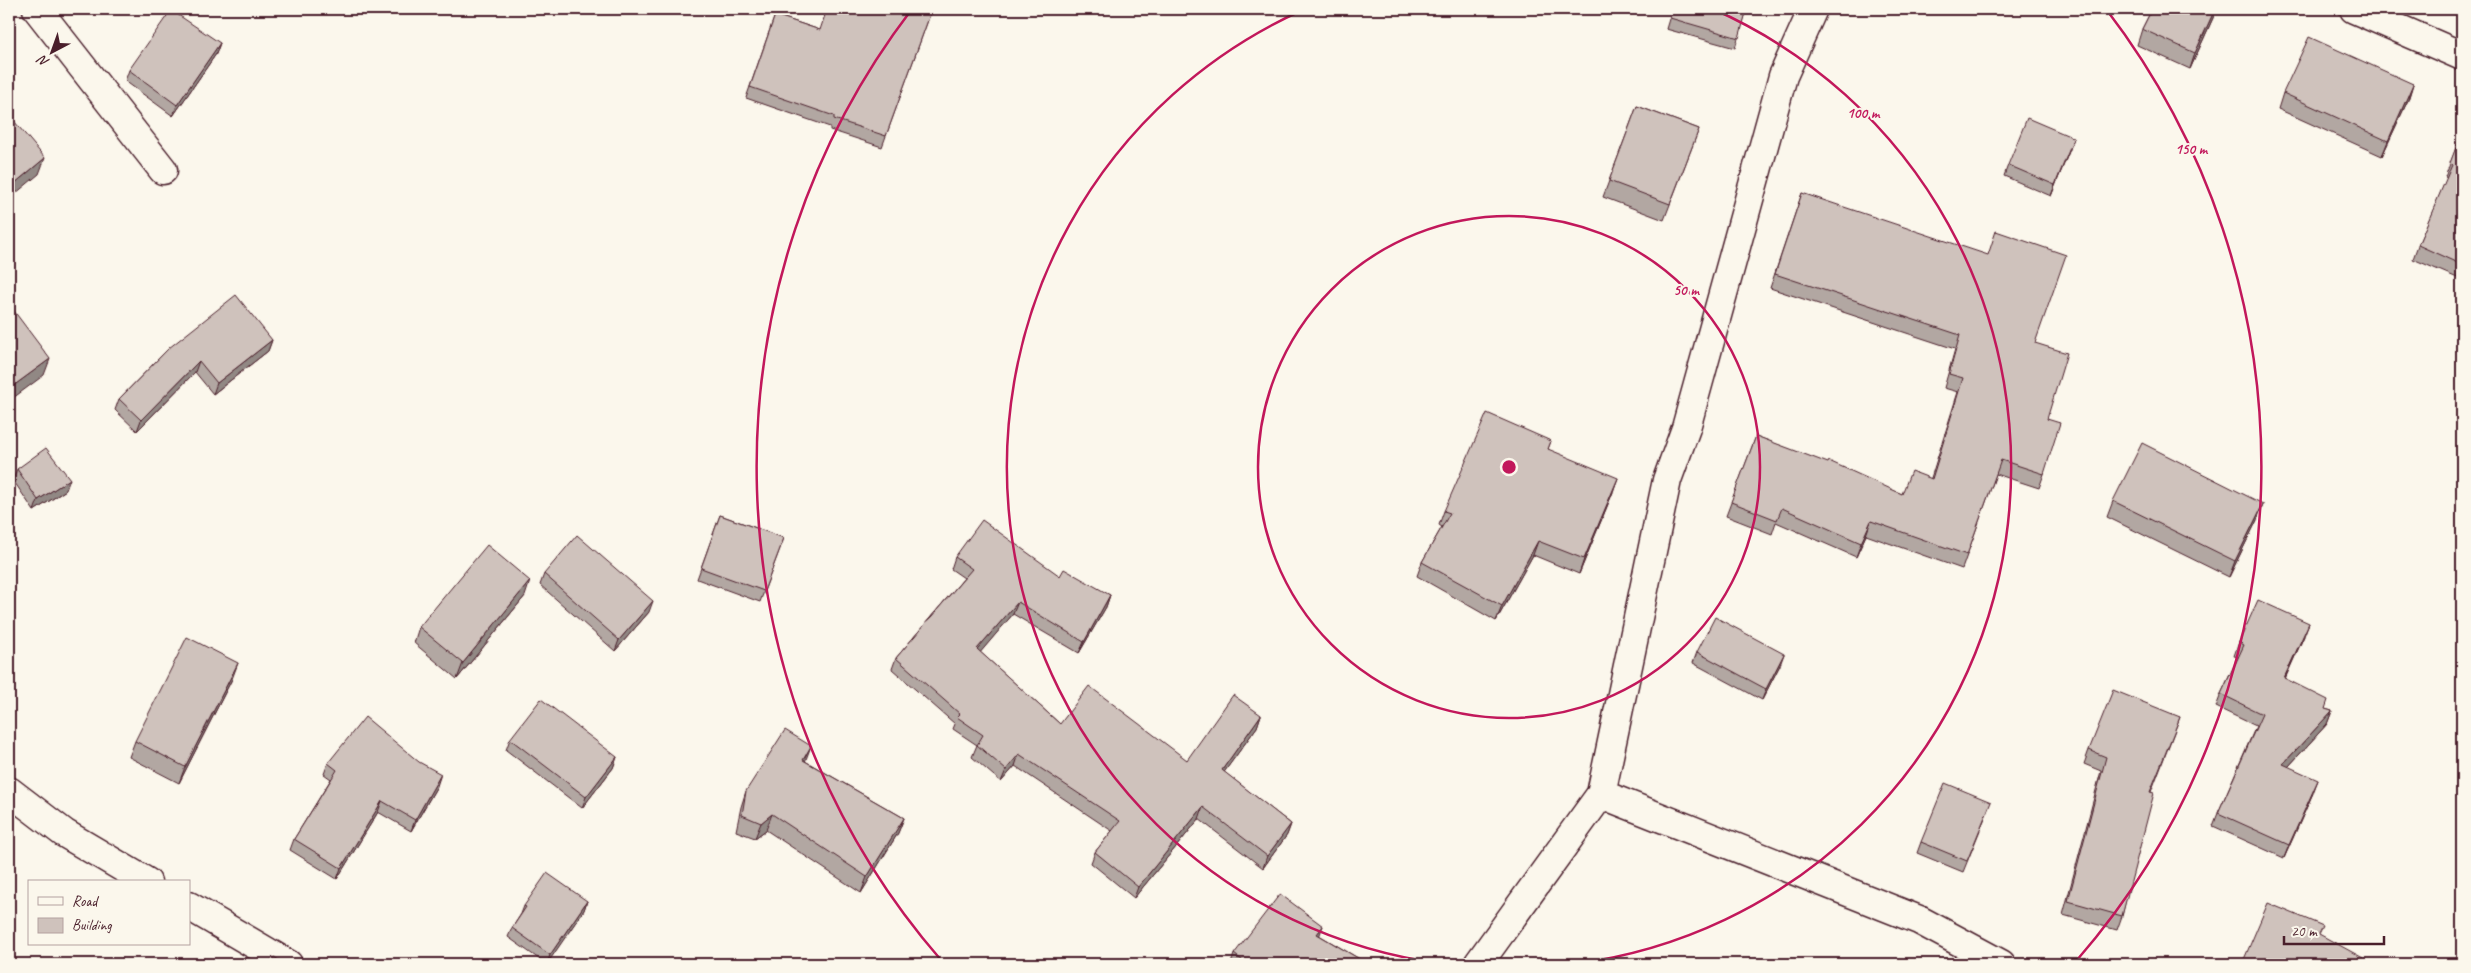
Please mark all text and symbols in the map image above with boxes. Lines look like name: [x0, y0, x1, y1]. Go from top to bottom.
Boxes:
north arrow: [28, 28, 78, 78]
text: N: [33, 51, 53, 71]
text: 100 m: [1847, 104, 1881, 123]
text: 150 m: [2175, 140, 2209, 159]
text: 50 m: [1673, 281, 1700, 300]
centre of rings: [1500, 458, 1518, 476]
legend: [28, 880, 190, 946]
text: Road: [72, 892, 99, 911]
scale bar: [2284, 913, 2384, 945]
text: Building: [72, 916, 112, 935]
text: 20 m: [2291, 922, 2318, 941]

